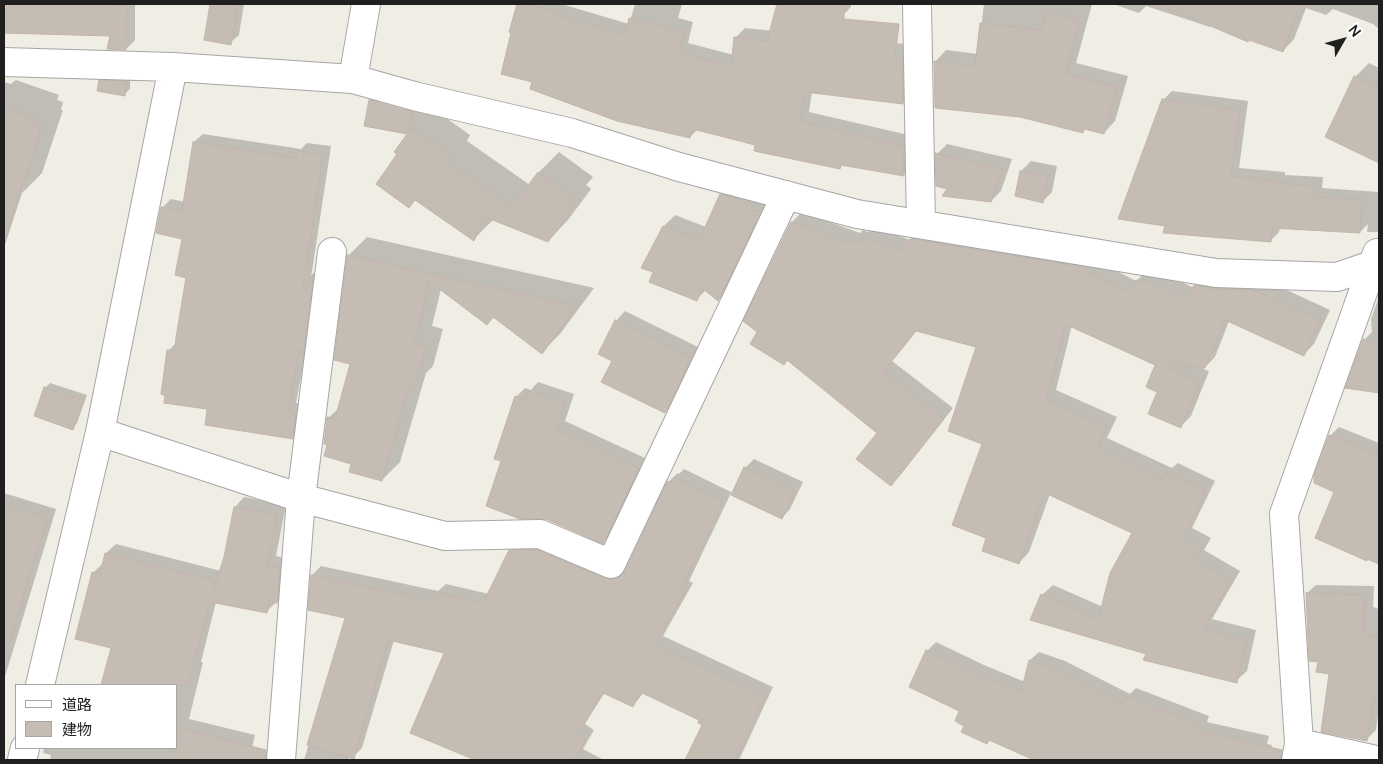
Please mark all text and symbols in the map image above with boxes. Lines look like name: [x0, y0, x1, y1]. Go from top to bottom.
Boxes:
north arrow: [1318, 15, 1368, 65]
text: N: [1345, 21, 1366, 40]
legend: [15, 684, 178, 749]
text: 道路: [62, 694, 92, 715]
text: 建物: [62, 719, 92, 740]

